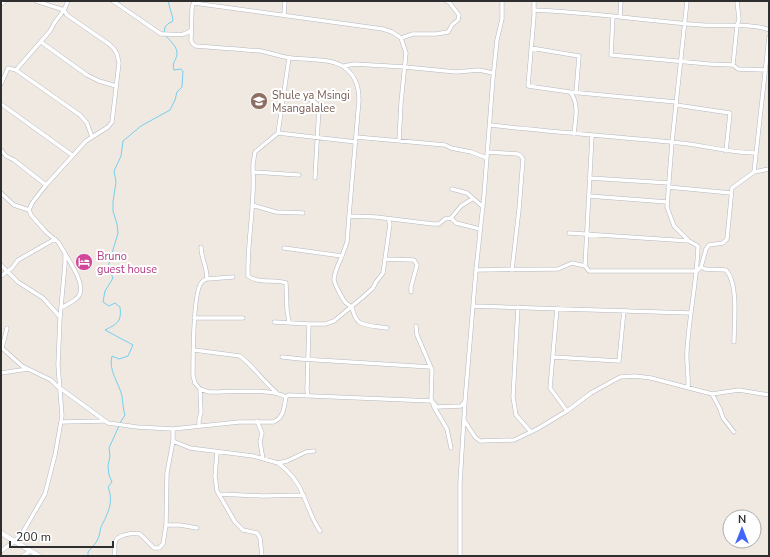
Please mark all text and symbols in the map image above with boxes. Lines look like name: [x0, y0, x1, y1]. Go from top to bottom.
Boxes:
place label: Shule ya Msingi Msangalalee: [272, 88, 350, 116]
school or university icon: Shule ya Msingi Msangalalee: [249, 91, 269, 111]
place label: Bruno guest house: [97, 249, 157, 277]
hotel icon: Bruno guest house: [74, 252, 94, 272]
north arrow: [722, 509, 762, 549]
text: N: [738, 512, 746, 527]
scale bar: [10, 523, 113, 549]
text: 200 m: [16, 529, 51, 545]

